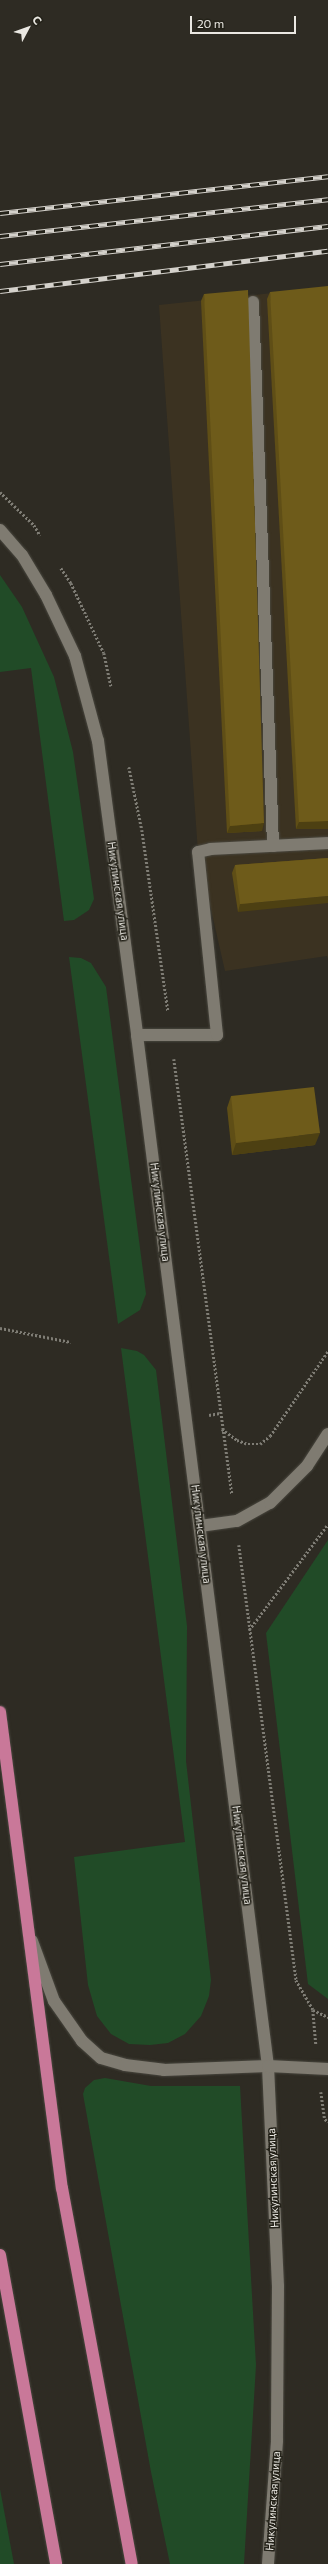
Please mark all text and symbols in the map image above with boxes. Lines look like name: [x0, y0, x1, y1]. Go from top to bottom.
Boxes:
north arrow: [8, 8, 48, 48]
scale bar: [192, 8, 298, 34]
text: С: [30, 13, 45, 27]
text: 20 m: [197, 16, 224, 30]
street label: Никулинская улица: [105, 841, 131, 941]
street label: Никулинская улица: [147, 1162, 173, 1262]
street label: Никулинская улица: [188, 1484, 214, 1584]
street label: Никулинская улица: [229, 1805, 255, 1905]
street label: Никулинская улица: [265, 2128, 281, 2228]
street label: Никулинская улица: [263, 2451, 283, 2551]

